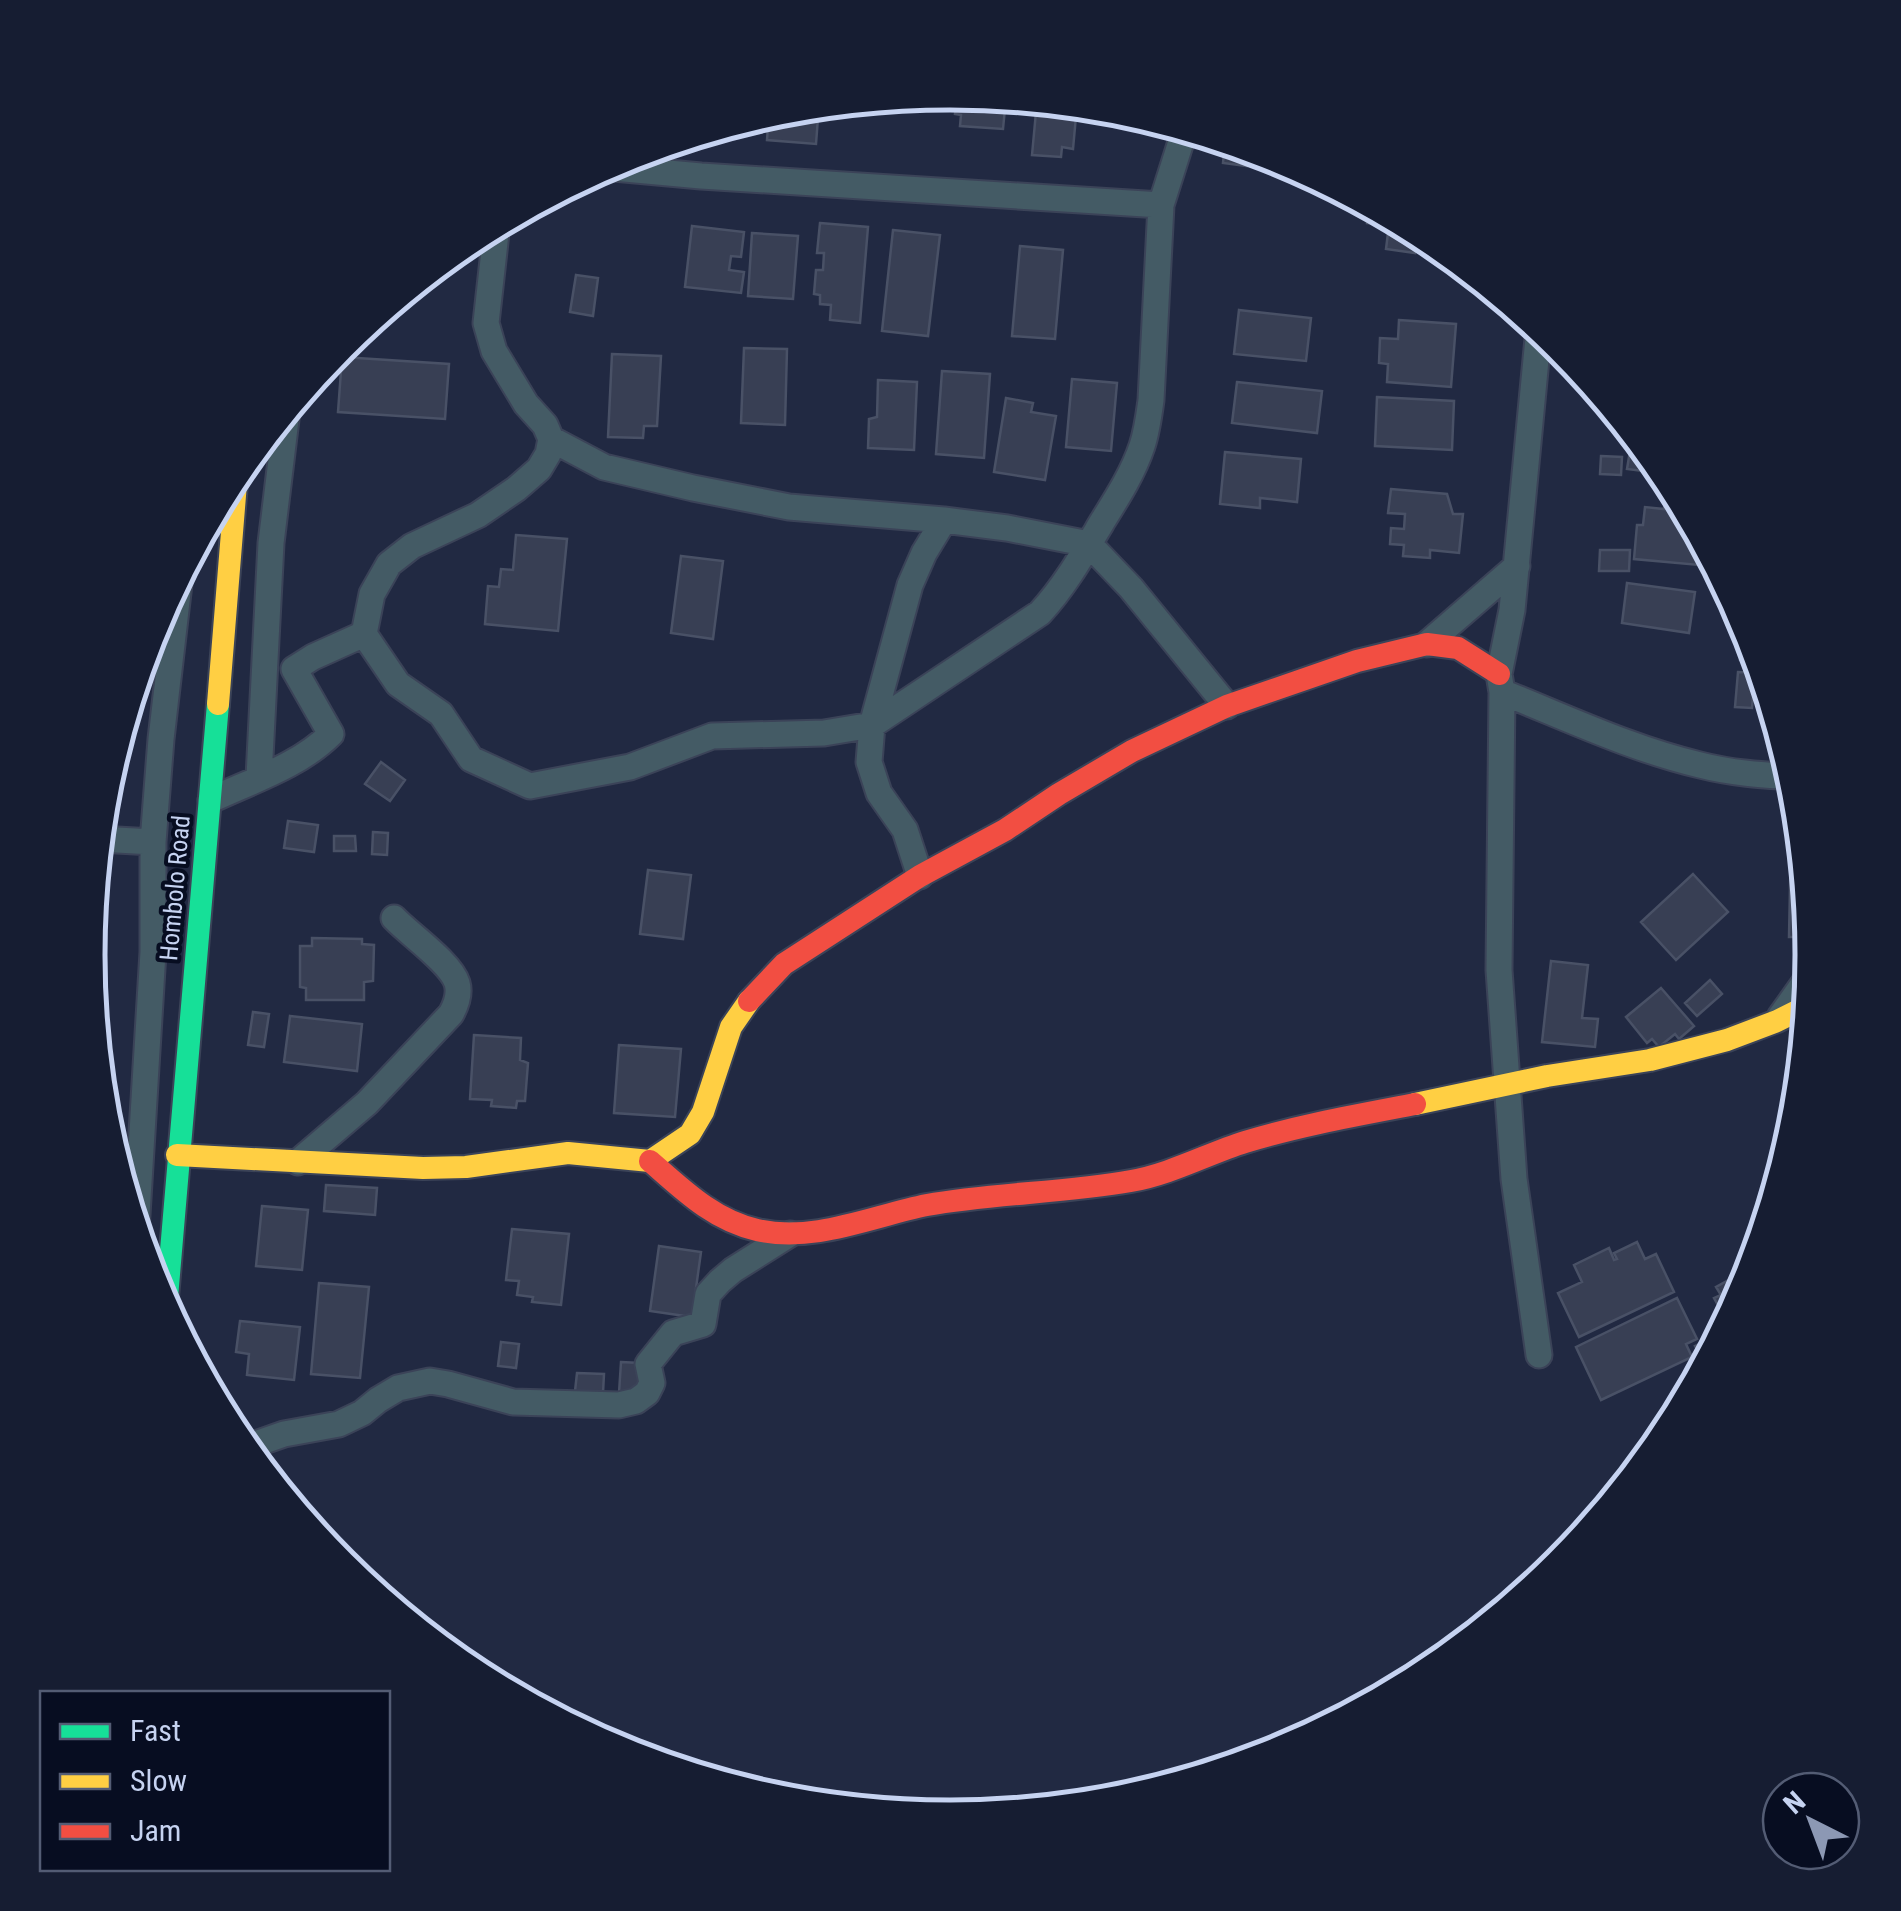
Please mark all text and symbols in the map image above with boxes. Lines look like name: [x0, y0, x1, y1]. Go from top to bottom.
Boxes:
street label: Hombolo Road: [154, 814, 196, 962]
legend: [40, 1691, 390, 1871]
text: Fast: [130, 1713, 181, 1748]
text: Slow: [130, 1763, 187, 1798]
north arrow: [1761, 1771, 1861, 1871]
text: N: [1777, 1785, 1812, 1821]
text: Jam: [130, 1813, 181, 1848]

